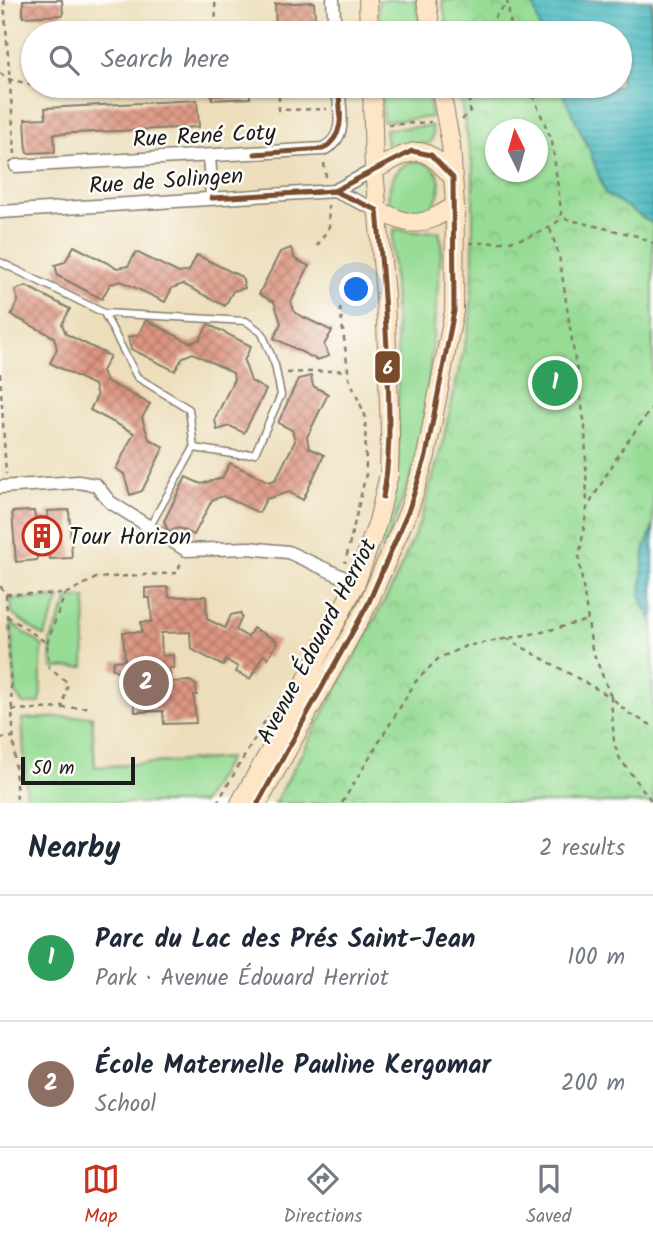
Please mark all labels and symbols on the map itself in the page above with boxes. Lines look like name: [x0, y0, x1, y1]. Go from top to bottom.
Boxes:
street label: Rue René Coty: [132, 115, 277, 159]
north arrow: [485, 119, 548, 182]
street label: Rue de Solingen: [88, 159, 245, 205]
your location: [339, 272, 373, 306]
line badge: 6: [374, 350, 401, 384]
text: 6: [383, 354, 393, 384]
pin: 1: [532, 357, 578, 409]
building icon: Tour Horizon: [21, 515, 63, 557]
place label: Tour Horizon: [69, 520, 191, 556]
street label: Avenue Édouard Herriot: [248, 532, 388, 751]
pin: 2: [123, 657, 169, 709]
scale bar: [21, 754, 135, 786]

